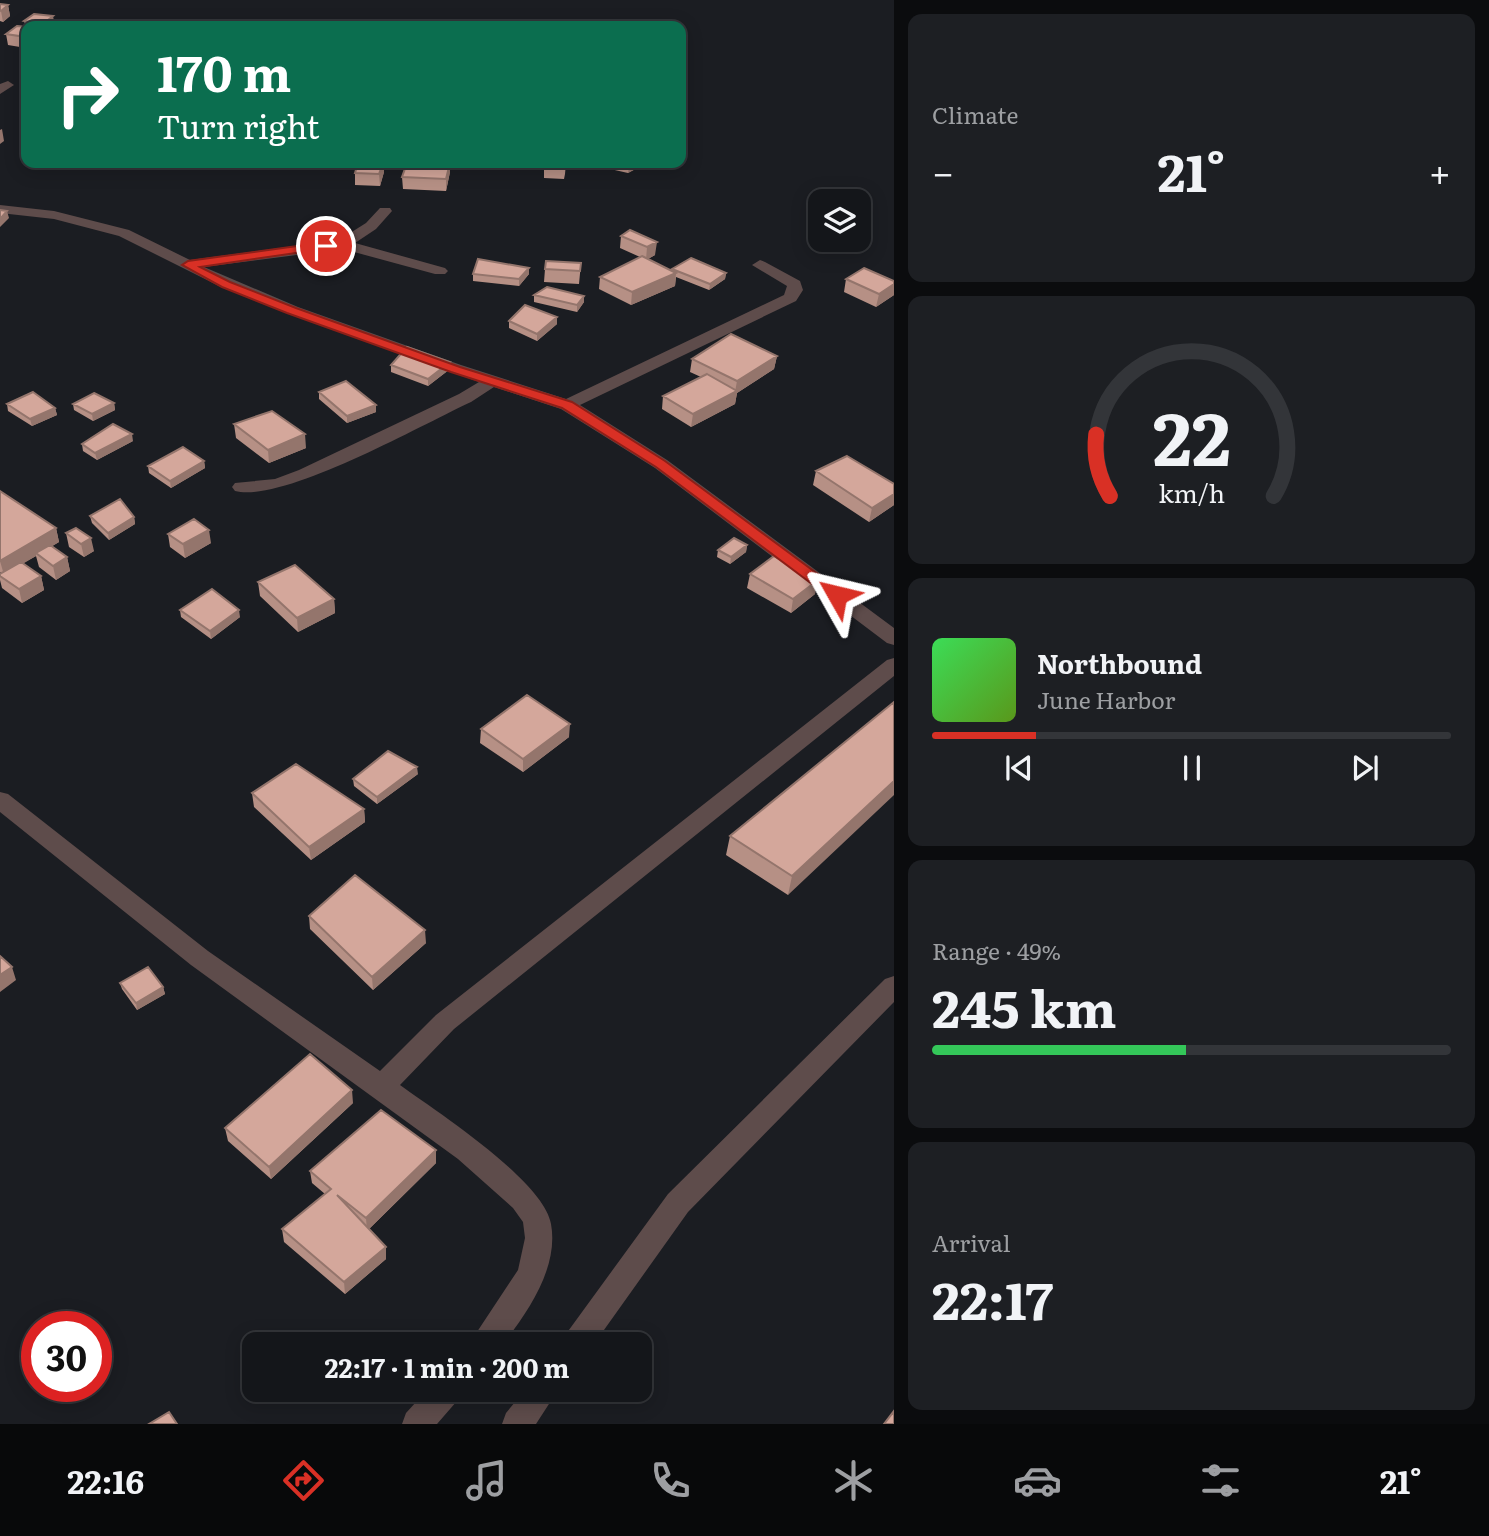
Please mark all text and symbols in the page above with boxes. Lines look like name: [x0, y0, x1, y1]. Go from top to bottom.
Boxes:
text: 170 m: [157, 34, 291, 107]
icon: right: [42, 49, 133, 140]
text: Climate: [932, 97, 1018, 131]
text: Turn right: [157, 101, 319, 149]
text: 21°: [1158, 131, 1225, 208]
text: −: [932, 142, 954, 199]
text: +: [1429, 142, 1451, 199]
map controls: [808, 189, 871, 252]
button: layers: [808, 189, 871, 252]
pin: [296, 216, 356, 276]
icon: arrive: [307, 227, 345, 265]
text: 22: [1152, 380, 1231, 488]
text: km/h: [1158, 474, 1225, 511]
position arrow: [800, 558, 874, 632]
text: Northbound: [1037, 643, 1202, 682]
text: June Harbor: [1037, 682, 1175, 716]
icon: previous: [1000, 749, 1038, 787]
icon: pause: [1173, 749, 1211, 787]
icon: next: [1346, 749, 1384, 787]
text: Range · 49%: [932, 933, 1061, 967]
text: 245 km: [932, 967, 1117, 1044]
text: Arrival: [932, 1225, 1011, 1259]
text: 22:17: [932, 1259, 1053, 1336]
speed limit sign: 30: [21, 1311, 112, 1402]
text: 22:17 · 1 min · 200 m: [324, 1347, 570, 1386]
text: 22:16: [67, 1456, 144, 1504]
icon: directions: [279, 1456, 328, 1505]
icon: music: [462, 1456, 511, 1505]
icon: phone: [646, 1456, 695, 1505]
icon: climate: [829, 1456, 878, 1505]
icon: car: [1013, 1456, 1062, 1505]
icon: filters: [1196, 1456, 1245, 1505]
text: 21°: [1380, 1456, 1422, 1504]

